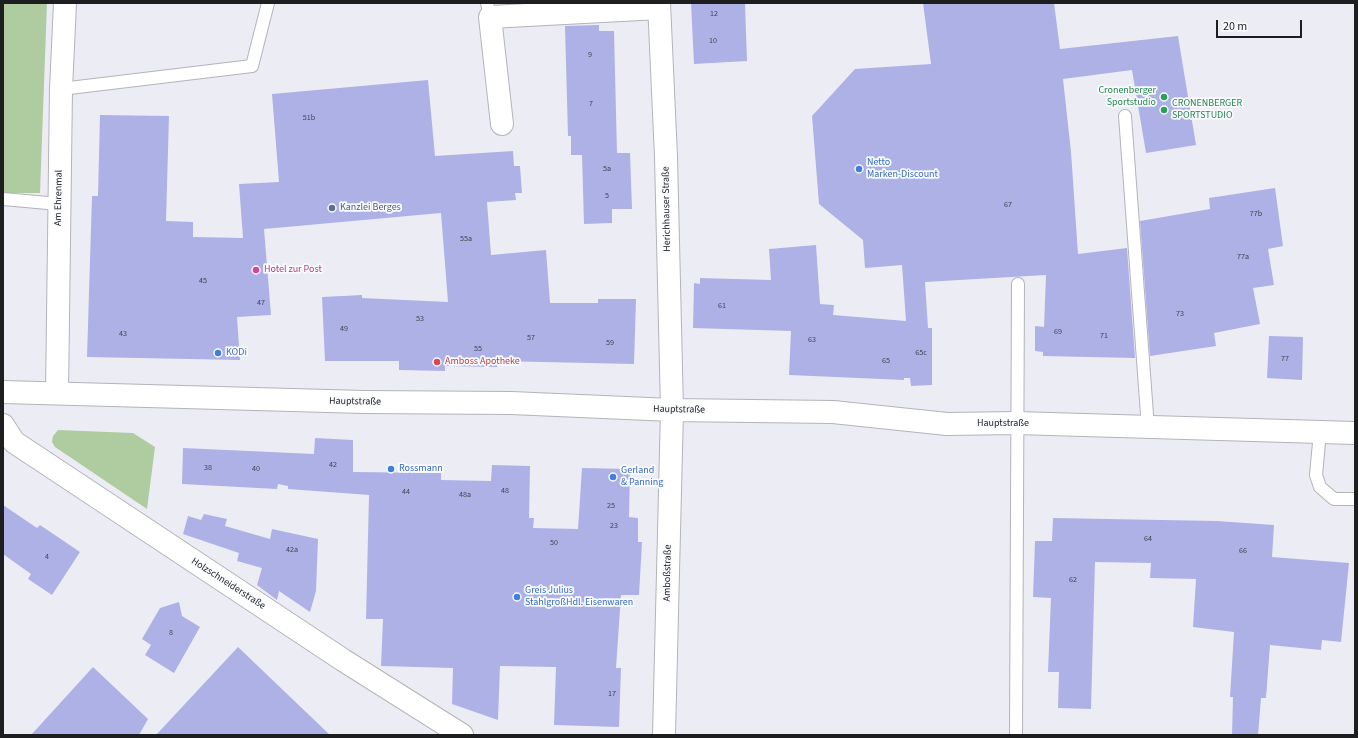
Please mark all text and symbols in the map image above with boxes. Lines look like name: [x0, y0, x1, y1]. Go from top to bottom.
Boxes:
house number: 12: [710, 9, 718, 19]
scale bar: [1218, 12, 1304, 38]
text: 20 m: [1223, 18, 1247, 35]
house number: 10: [709, 36, 717, 46]
house number: 9: [588, 50, 592, 60]
place label: Cronenberger Sportstudio: [1098, 85, 1156, 108]
marker: Cronenberger Sportstudio: [1159, 92, 1169, 102]
place label: CRONENBERGER SPORTSTUDIO: [1172, 98, 1242, 122]
house number: 7: [589, 99, 593, 109]
marker: CRONENBERGER SPORTSTUDIO: [1159, 105, 1169, 115]
house number: 51b: [303, 113, 315, 123]
place label: Netto Marken-Discount: [867, 157, 938, 180]
house number: 5a: [603, 164, 611, 174]
marker: Netto Marken-Discount: [854, 164, 864, 174]
street label: Herichhauser Straße: [660, 166, 674, 252]
street label: Am Ehrenmal: [53, 170, 65, 226]
house number: 5: [605, 191, 609, 201]
house number: 67: [1004, 200, 1012, 210]
place label: Kanzlei Berges: [340, 202, 401, 214]
marker: Kanzlei Berges: [327, 203, 337, 213]
house number: 77b: [1250, 209, 1262, 219]
house number: 55a: [460, 234, 472, 244]
house number: 77a: [1237, 252, 1249, 262]
place label: Hotel zur Post: [264, 264, 322, 276]
marker: Hotel zur Post: [251, 265, 261, 275]
house number: 45: [199, 276, 207, 286]
house number: 47: [257, 298, 265, 308]
house number: 61: [718, 301, 726, 311]
house number: 73: [1176, 309, 1184, 319]
house number: 53: [416, 314, 424, 324]
house number: 49: [340, 324, 348, 334]
house number: 69: [1054, 327, 1062, 337]
house number: 43: [119, 329, 127, 339]
house number: 71: [1100, 331, 1108, 341]
house number: 57: [527, 333, 535, 343]
house number: 63: [808, 335, 816, 345]
house number: 59: [606, 338, 614, 348]
house number: 55: [474, 344, 482, 354]
place label: KODi: [226, 347, 247, 359]
marker: KODi: [213, 348, 223, 358]
house number: 65c: [915, 348, 927, 358]
house number: 77: [1281, 354, 1289, 364]
place label: Amboss Apotheke: [445, 356, 520, 368]
house number: 65: [882, 356, 890, 366]
marker: Amboss Apotheke: [432, 357, 442, 367]
street label: Hauptstraße: [329, 396, 381, 408]
street label: Hauptstraße: [653, 404, 705, 416]
street label: Hauptstraße: [977, 418, 1029, 430]
house number: 42: [329, 460, 337, 470]
house number: 38: [204, 463, 212, 473]
place label: Rossmann: [399, 463, 443, 475]
house number: 40: [252, 464, 260, 474]
marker: Rossmann: [386, 464, 396, 474]
place label: Gerland & Panning: [621, 465, 663, 488]
marker: Gerland & Panning: [608, 472, 618, 482]
house number: 48: [501, 486, 509, 496]
house number: 44: [402, 487, 410, 497]
house number: 48a: [459, 490, 471, 500]
house number: 25: [607, 501, 615, 511]
house number: 23: [610, 521, 618, 531]
house number: 64: [1144, 534, 1152, 544]
house number: 50: [550, 538, 558, 548]
house number: 42a: [286, 545, 298, 555]
street label: Amboßstraße: [662, 545, 674, 601]
house number: 66: [1239, 546, 1247, 556]
house number: 4: [45, 552, 49, 562]
street label: Holzschneiderstraße: [189, 556, 267, 612]
house number: 62: [1069, 575, 1077, 585]
place label: Greis Julius StahlgroßHdl. Eisenwaren: [525, 585, 633, 608]
marker: Greis Julius StahlgroßHdl. Eisenwaren: [512, 592, 522, 602]
house number: 8: [169, 628, 173, 638]
house number: 17: [608, 689, 616, 699]

